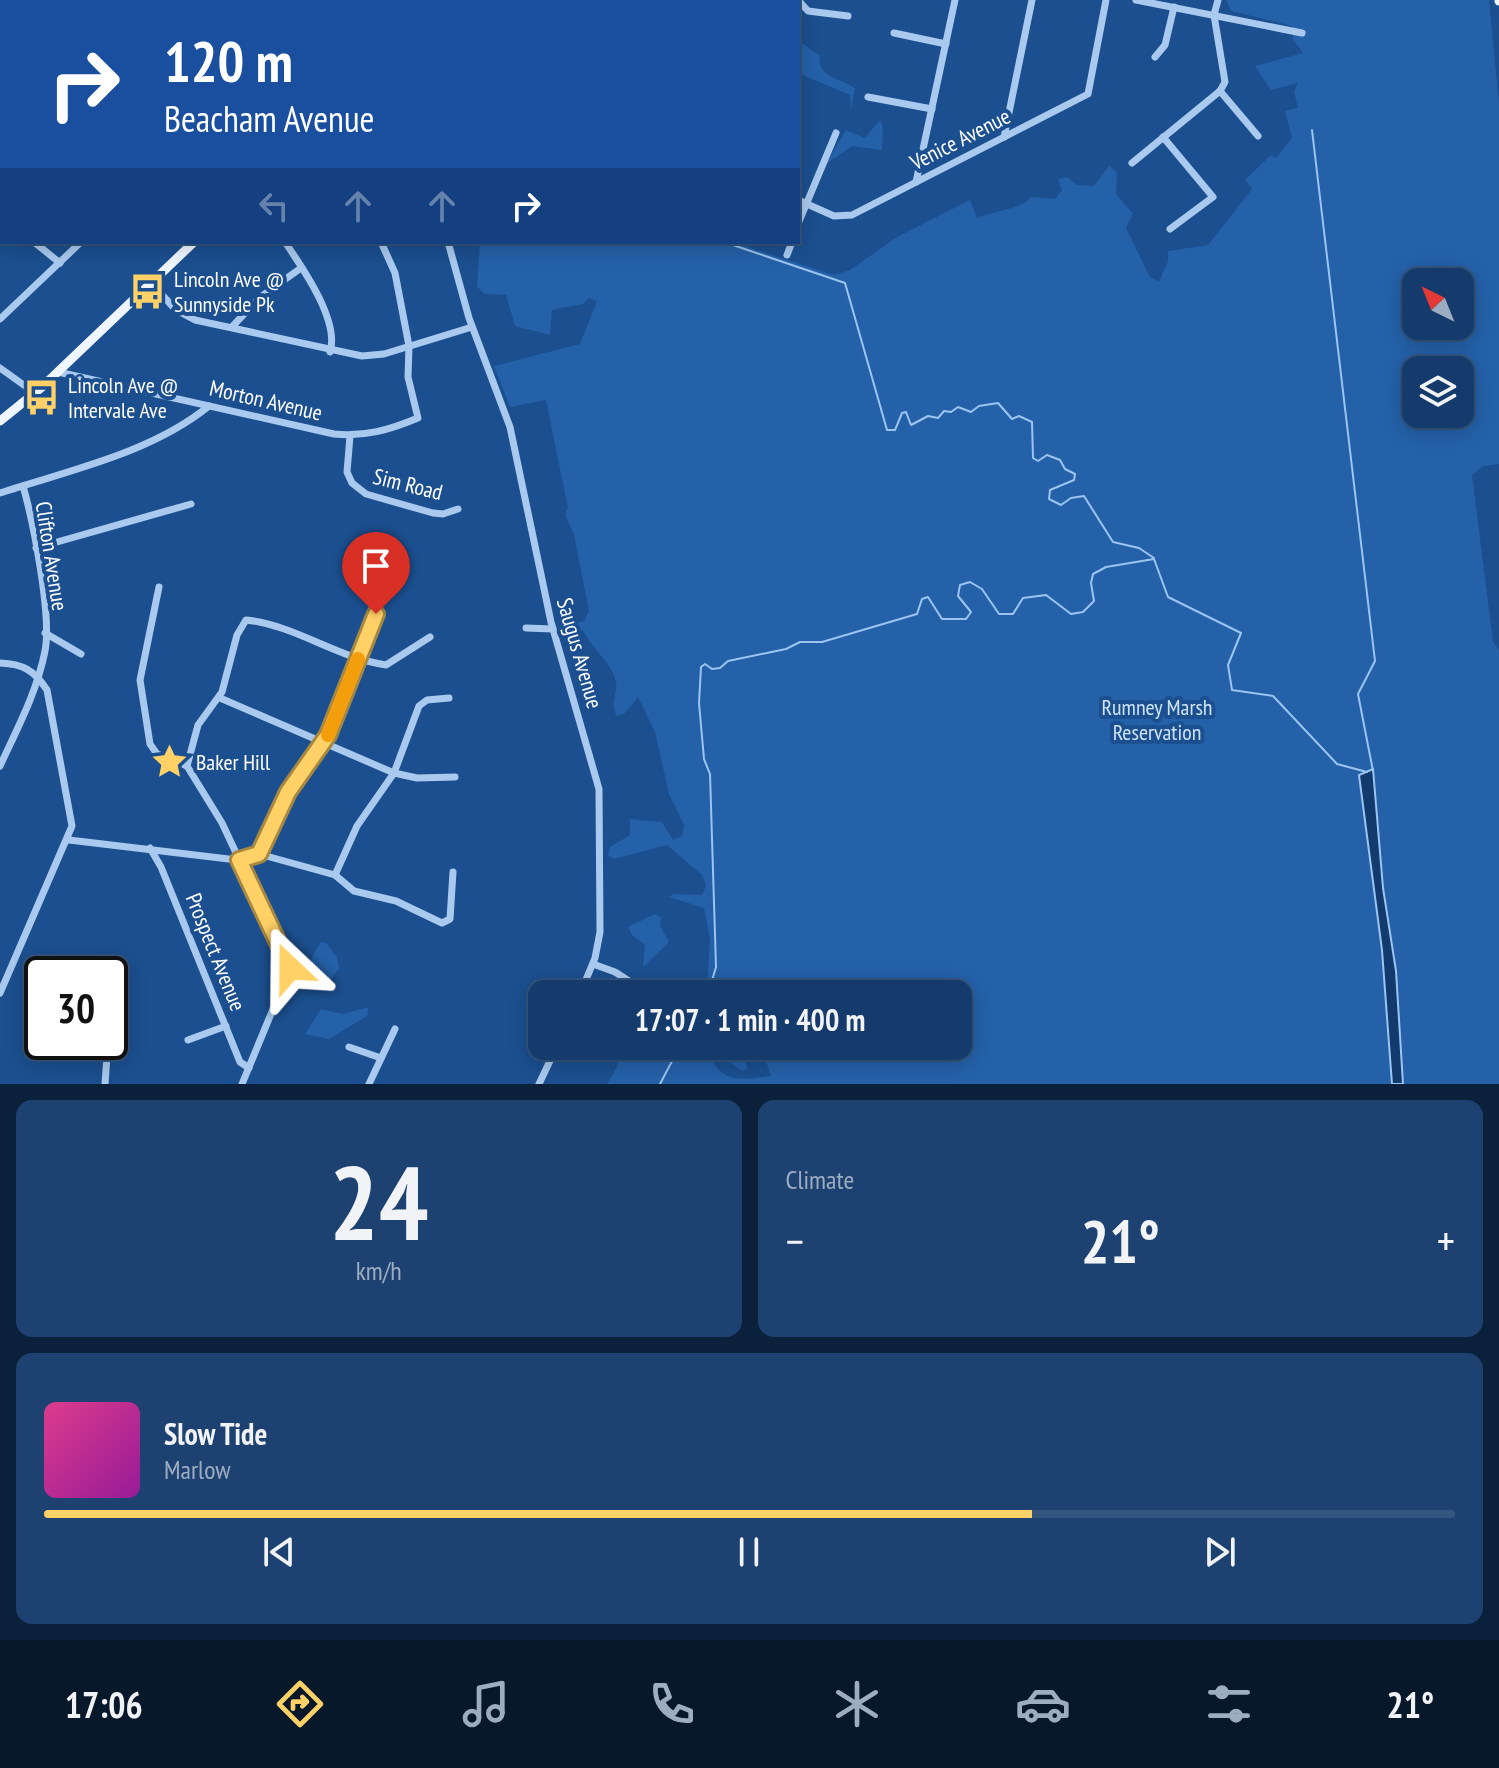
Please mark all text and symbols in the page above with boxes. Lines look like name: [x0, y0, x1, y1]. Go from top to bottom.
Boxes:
text: 120 m: [164, 25, 293, 97]
icon: right: [32, 32, 136, 136]
text: Beacham Avenue: [164, 95, 374, 142]
street label: Venice Avenue: [904, 102, 1015, 177]
icon: left: [252, 184, 296, 228]
icon: ahead: [336, 184, 380, 228]
icon: ahead: [420, 184, 464, 228]
icon: right: [504, 184, 548, 228]
place label: Lincoln Ave @ Sunnyside Pk: [174, 265, 284, 318]
north arrow: [1402, 268, 1474, 340]
map controls: [1402, 268, 1474, 428]
bus stop icon: Lincoln Ave @ Sunnyside Pk: [129, 273, 167, 311]
button: layers: [1402, 356, 1474, 428]
place label: Lincoln Ave @ Intervale Ave: [68, 371, 178, 424]
street label: Morton Avenue: [207, 373, 325, 427]
bus stop icon: Lincoln Ave @ Intervale Ave: [23, 379, 61, 417]
street label: Sim Road: [370, 462, 446, 506]
street label: Clifton Avenue: [30, 499, 74, 613]
pin: [342, 532, 410, 614]
icon: arrive: [354, 544, 398, 588]
street label: Saugus Avenue: [551, 594, 609, 712]
park label: Rumney Marsh Reservation: [1101, 693, 1213, 746]
place icon: Baker Hill: [151, 743, 189, 781]
place label: Baker Hill: [196, 748, 271, 776]
street label: Prospect Avenue: [180, 889, 252, 1015]
position arrow: [248, 926, 332, 1010]
speed limit sign: 30: [24, 956, 128, 1060]
text: 17:07 · 1 min · 400 m: [635, 1000, 865, 1039]
text: 24: [329, 1134, 428, 1269]
text: Climate: [786, 1163, 854, 1196]
text: 21°: [1081, 1202, 1160, 1280]
text: −: [786, 1212, 804, 1269]
text: +: [1437, 1212, 1455, 1269]
text: km/h: [356, 1254, 402, 1287]
text: Slow Tide: [164, 1414, 267, 1453]
text: Marlow: [164, 1453, 230, 1486]
icon: previous: [257, 1530, 301, 1574]
icon: pause: [727, 1530, 771, 1574]
icon: next: [1198, 1530, 1242, 1574]
icon: directions: [272, 1676, 328, 1732]
icon: music: [458, 1676, 514, 1732]
icon: phone: [644, 1676, 700, 1732]
icon: climate: [829, 1676, 885, 1732]
icon: car: [1015, 1676, 1071, 1732]
icon: filters: [1201, 1676, 1257, 1732]
text: 17:06: [65, 1681, 143, 1728]
text: 21°: [1387, 1681, 1434, 1728]

